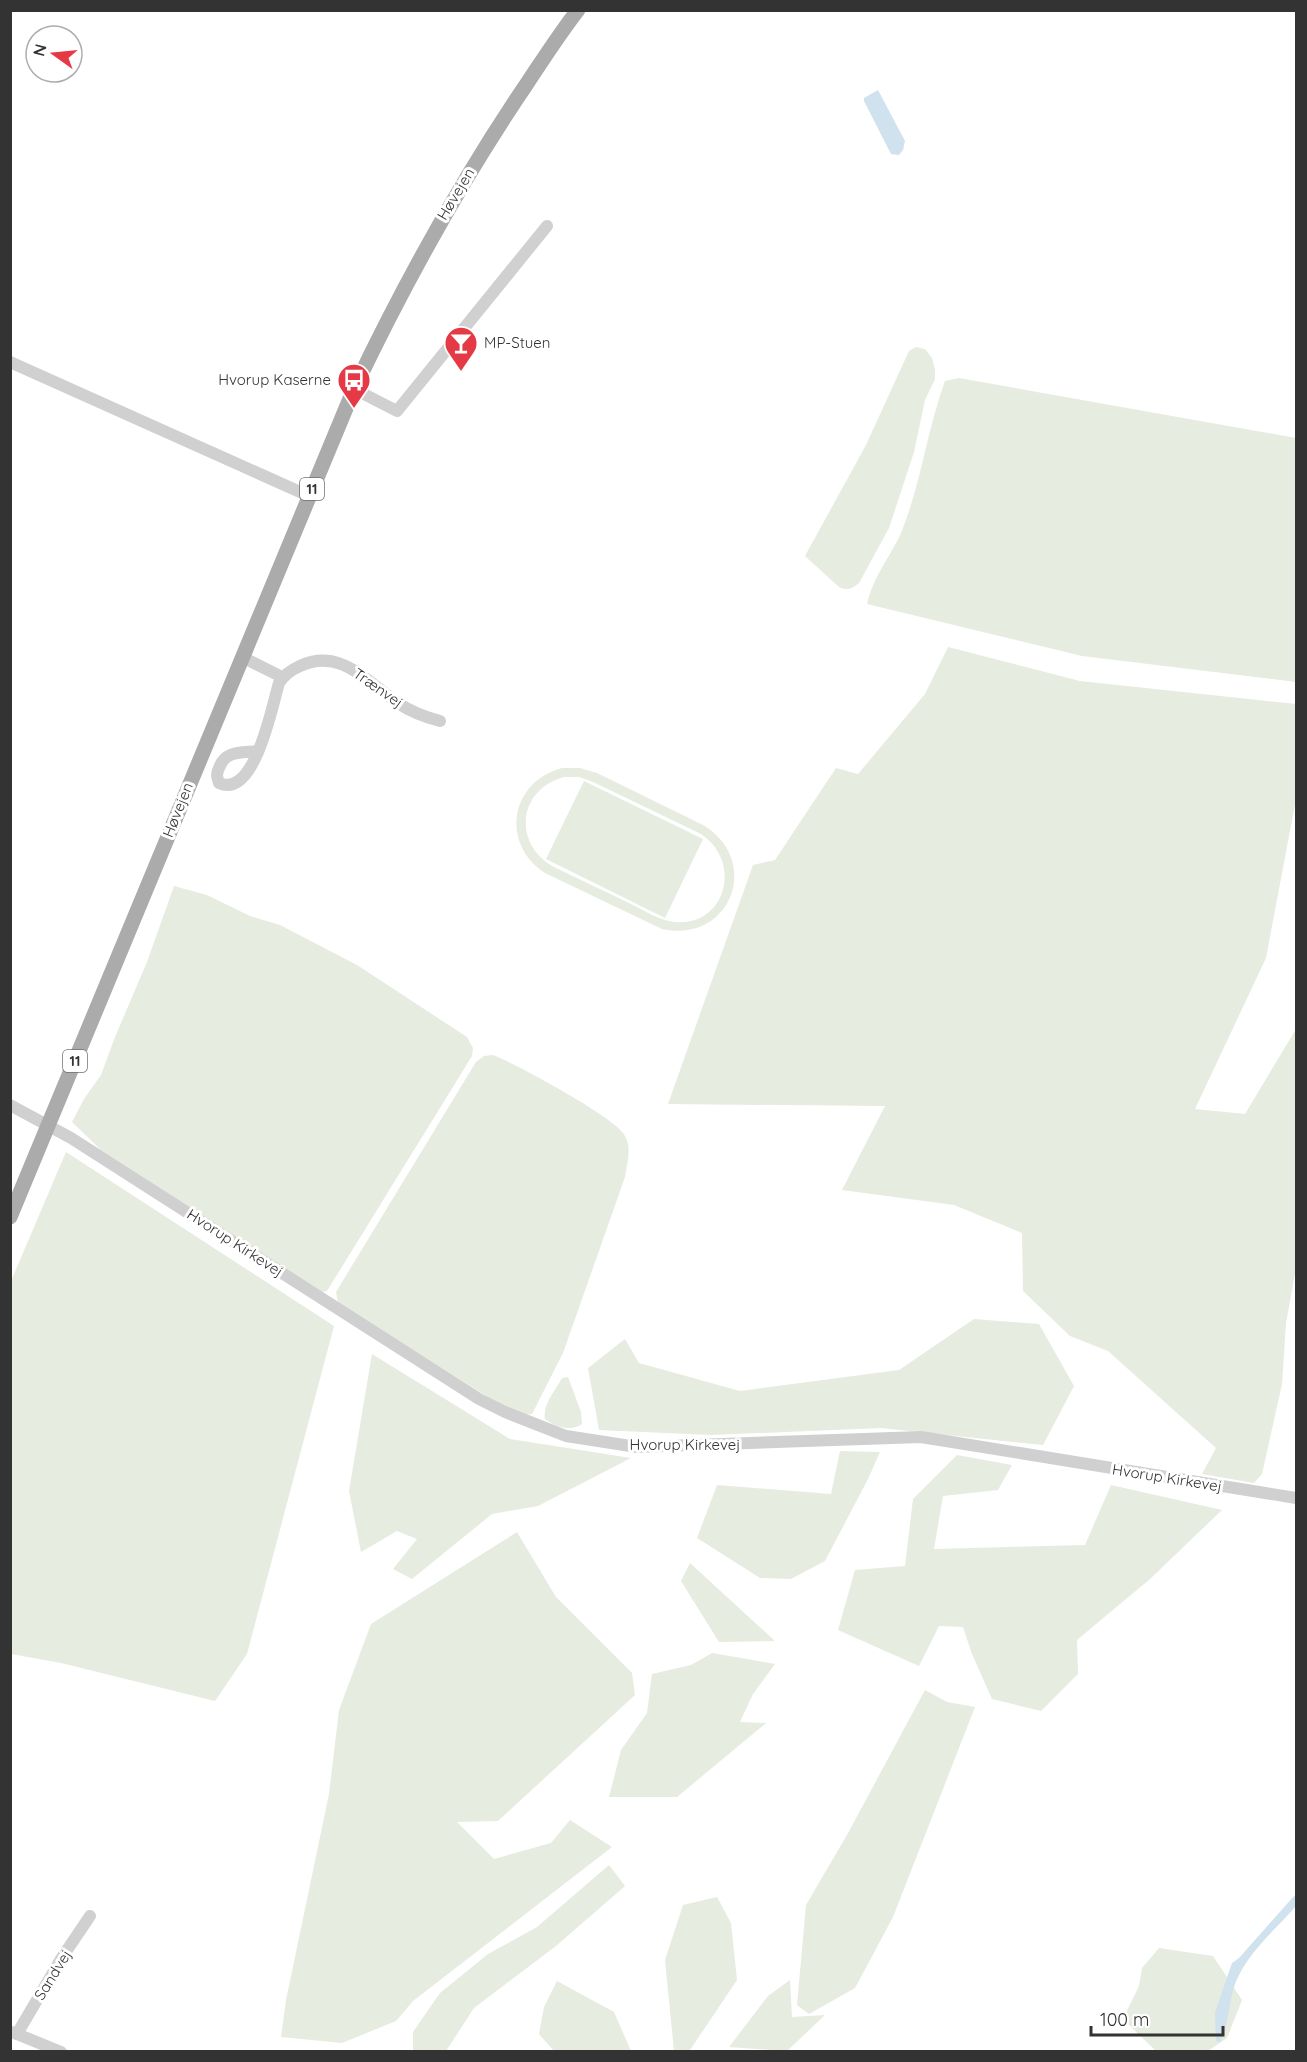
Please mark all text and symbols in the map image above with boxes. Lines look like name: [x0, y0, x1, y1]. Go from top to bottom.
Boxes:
north arrow: [24, 24, 84, 84]
text: N: [28, 42, 51, 58]
street label: Høvejen: [433, 164, 478, 223]
bar icon: MP-Stuen: [443, 325, 479, 372]
place label: MP-Stuen: [484, 333, 550, 352]
bus stop icon: Hvorup Kaserne: [336, 362, 372, 409]
place label: Hvorup Kaserne: [218, 370, 331, 389]
road number: 11: [300, 478, 324, 500]
street label: Trænvej: [350, 664, 407, 712]
street label: Høvejen: [158, 780, 197, 840]
road number: 11: [63, 1050, 87, 1072]
street label: Hvorup Kirkevej: [184, 1204, 287, 1281]
street label: Hvorup Kirkevej: [630, 1435, 740, 1454]
street label: Hvorup Kirkevej: [1111, 1459, 1223, 1496]
street label: Sandvej: [30, 1946, 75, 2003]
scale bar: [1091, 1999, 1223, 2037]
text: 100 m: [1100, 2008, 1149, 2031]

